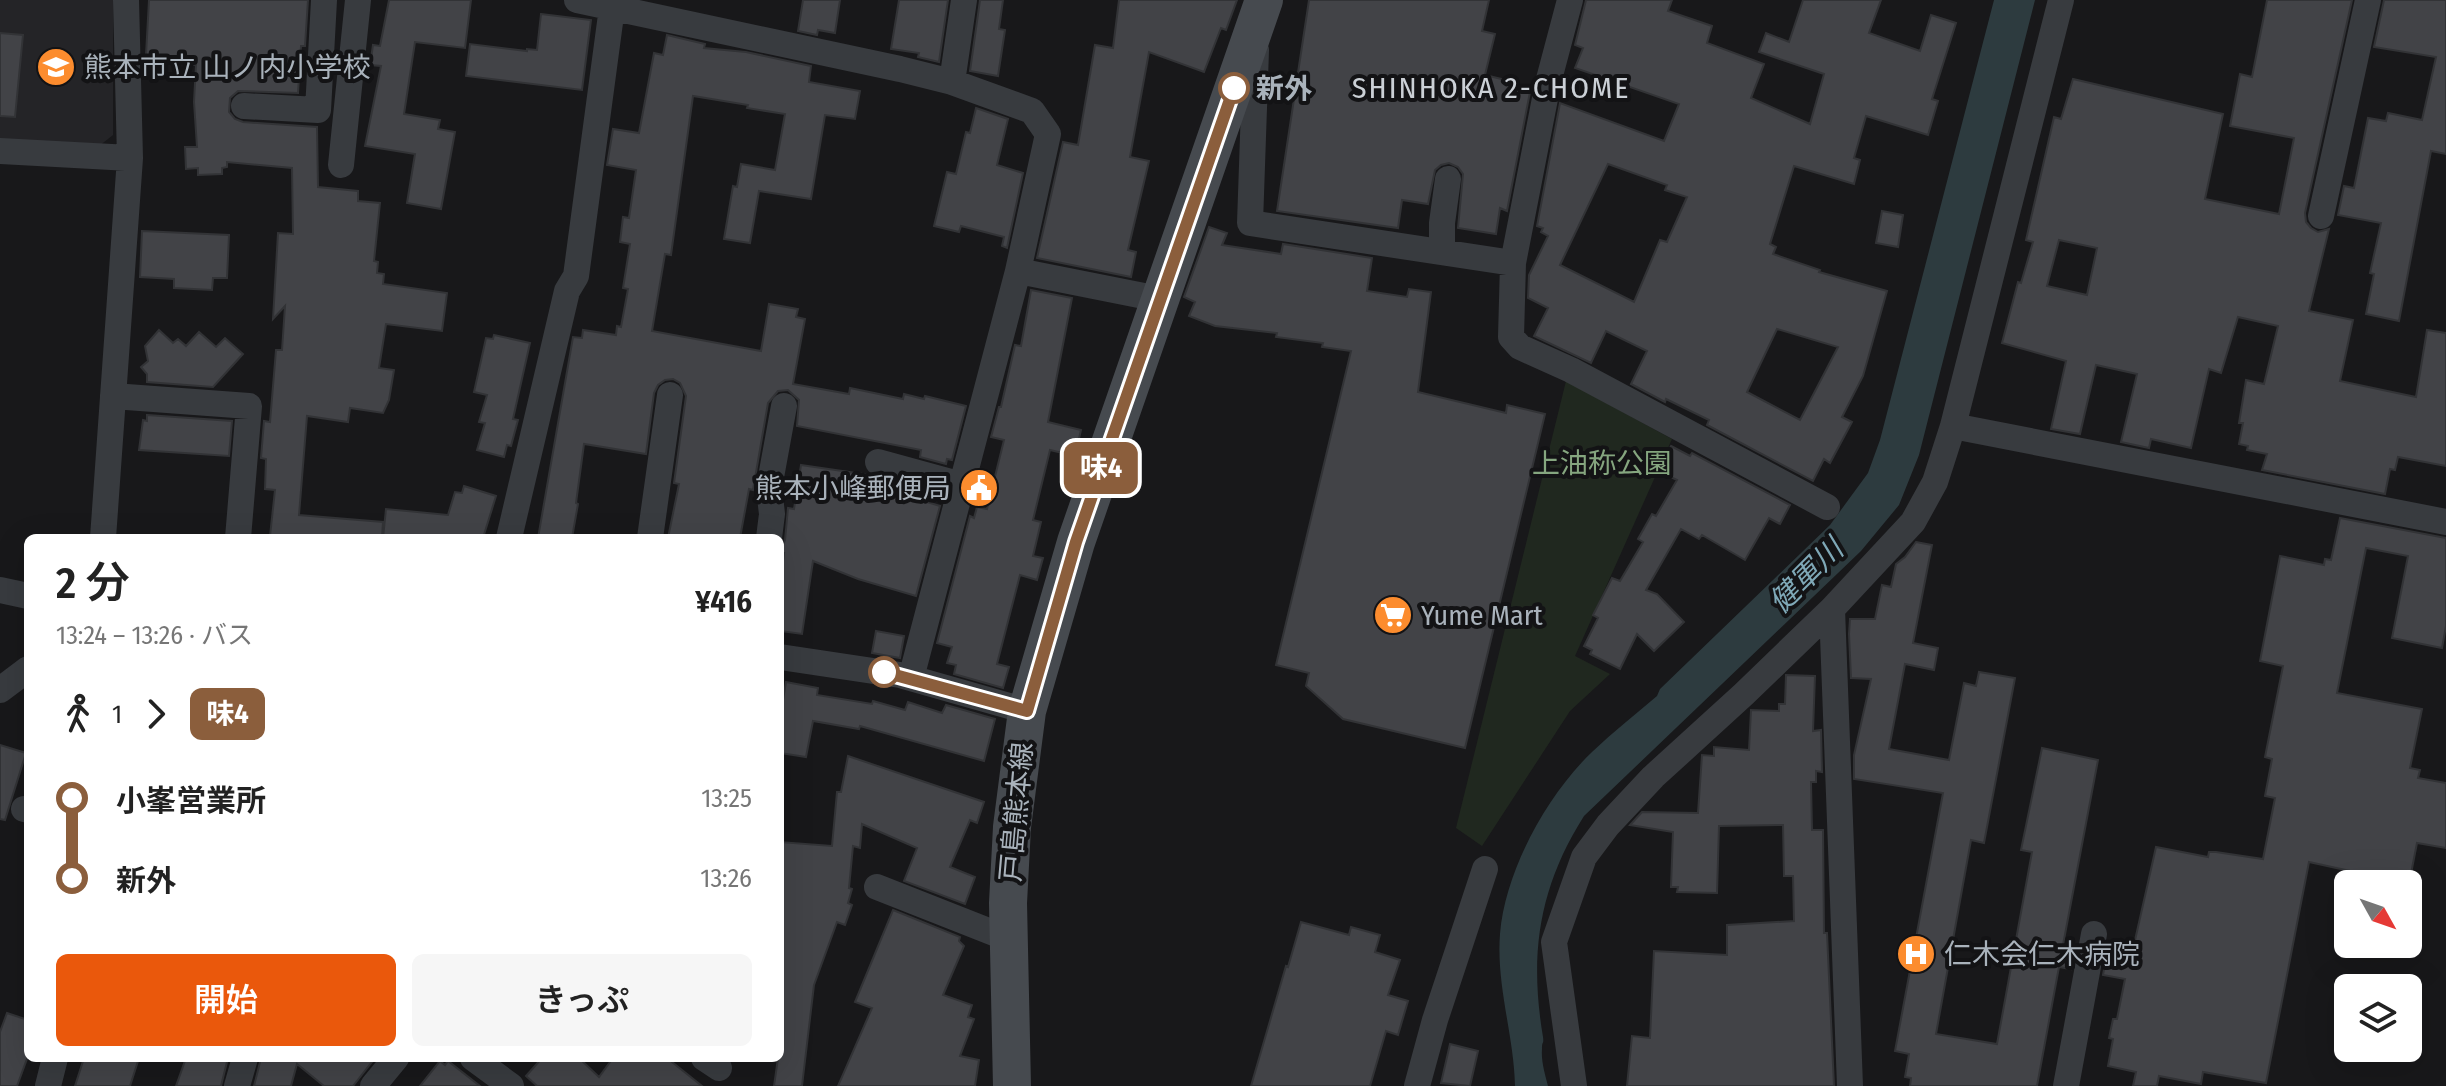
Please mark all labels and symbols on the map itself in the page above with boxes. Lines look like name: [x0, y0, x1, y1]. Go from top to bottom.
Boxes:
school or university icon: 熊本市立 山ノ内小学校: [35, 46, 77, 88]
place label: 熊本市立 山ノ内小学校: [84, 51, 371, 84]
district label: SHINHOKA 2-CHOME: [1352, 70, 1630, 106]
place label: 新外: [1256, 72, 1312, 105]
marker: 新外: [1219, 73, 1249, 103]
line badge: 味4: [1065, 442, 1137, 494]
park label: 上油称公園: [1532, 447, 1672, 480]
public building icon: 熊本小峰郵便局: [958, 467, 1000, 509]
place label: 熊本小峰郵便局: [755, 472, 951, 505]
water label: 健軍川: [1761, 529, 1853, 621]
supermarket icon: Yume Mart: [1372, 594, 1414, 636]
place label: Yume Mart: [1421, 599, 1544, 632]
unlabelled marker: [869, 657, 899, 687]
street label: 戸島熊本線: [994, 741, 1039, 883]
north arrow: [2334, 870, 2422, 958]
hospital icon: 仁木会仁木病院: [1895, 933, 1937, 975]
place label: 仁木会仁木病院: [1944, 938, 2140, 971]

